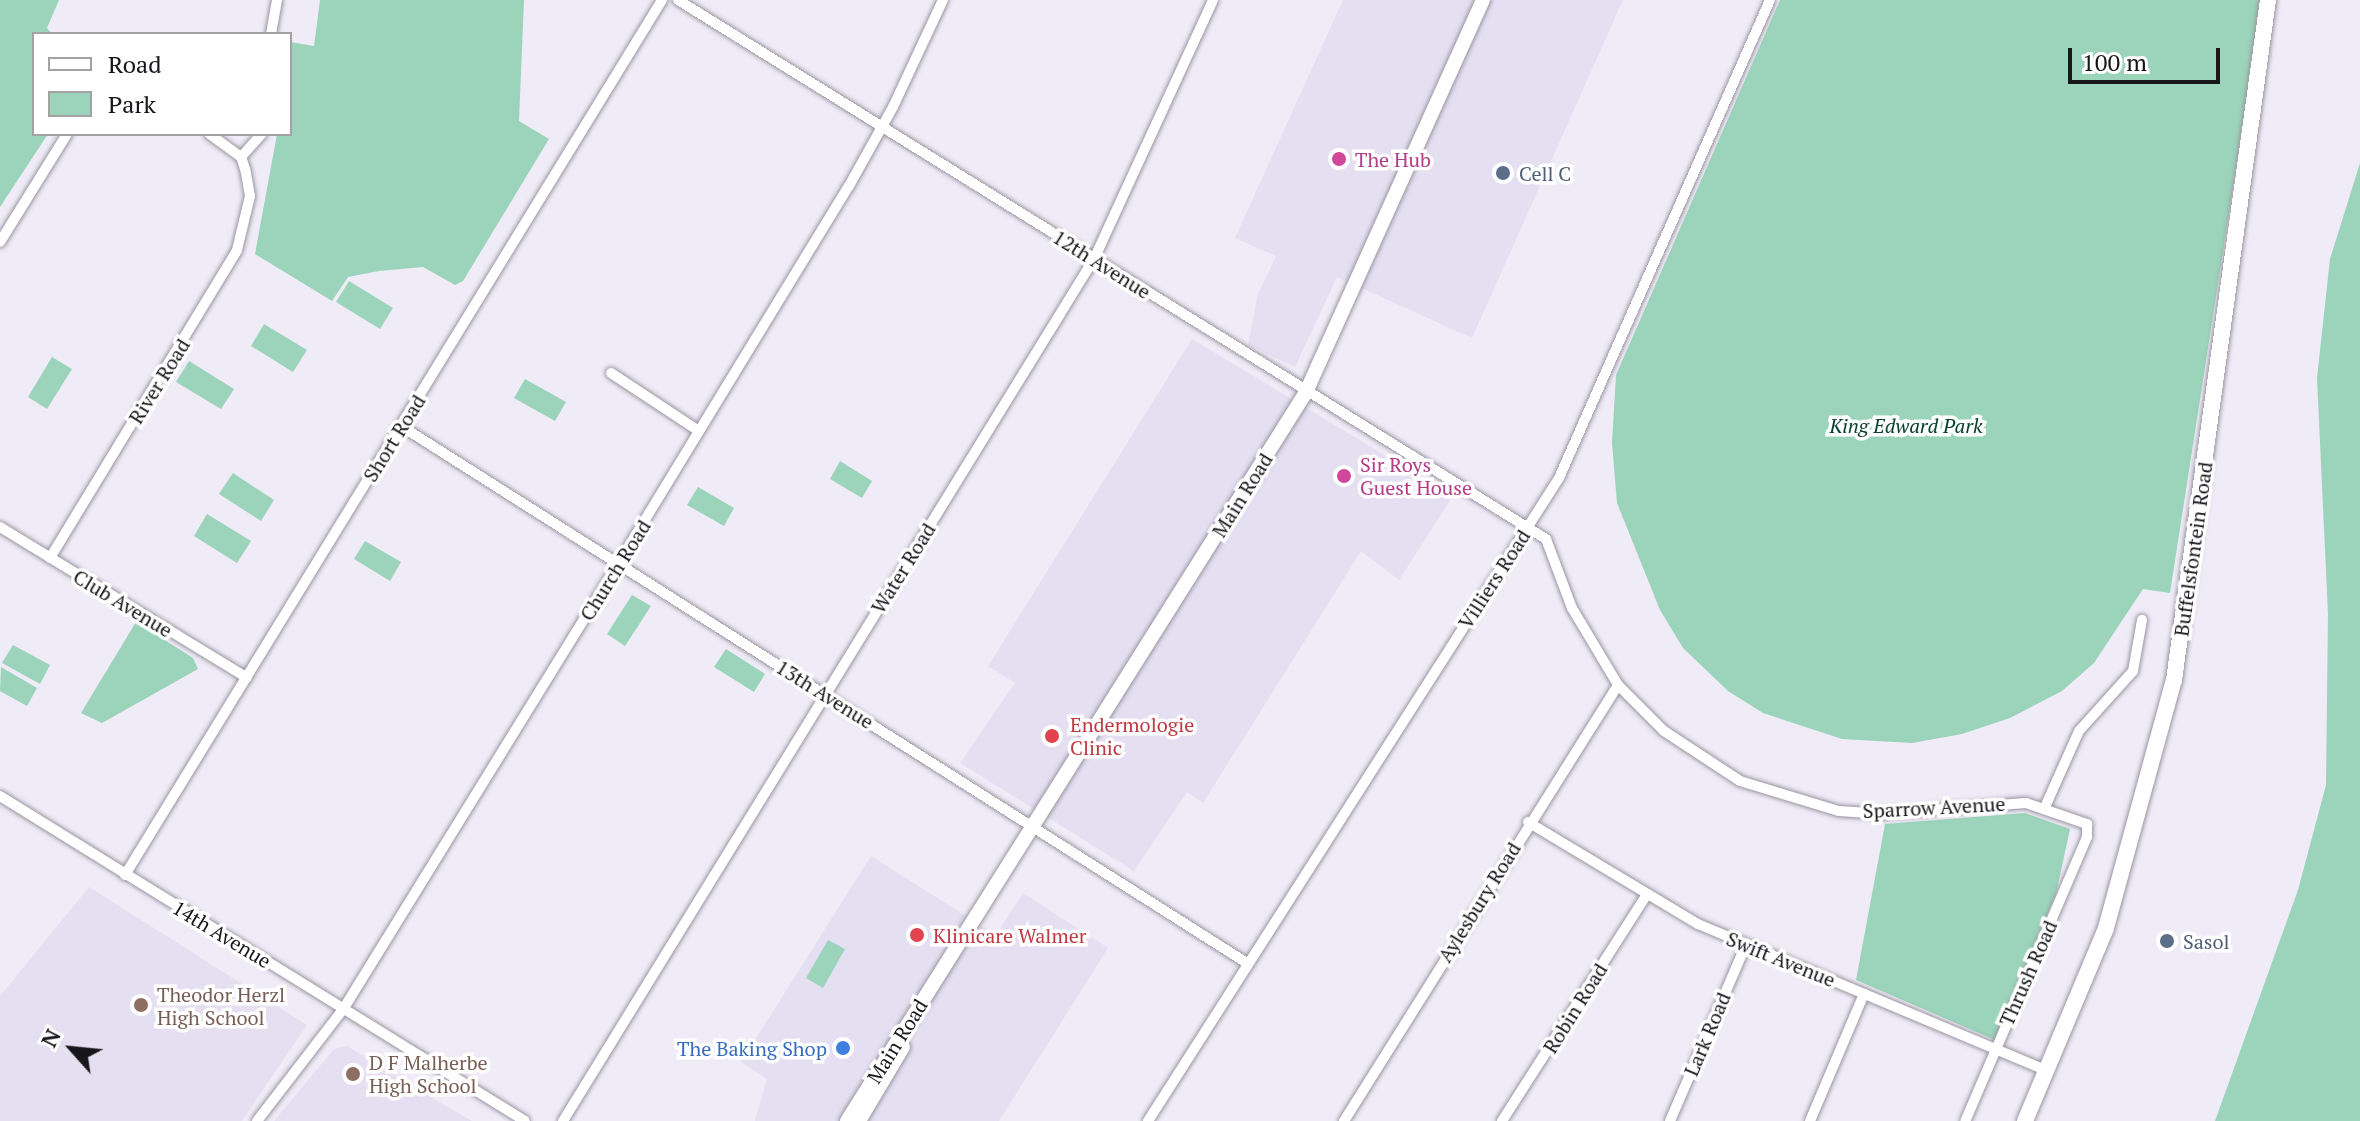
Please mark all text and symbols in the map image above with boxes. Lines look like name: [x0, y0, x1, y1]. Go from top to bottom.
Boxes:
legend: [32, 32, 292, 136]
scale bar: [2072, 32, 2224, 82]
text: 100 m: [2082, 46, 2147, 78]
text: Road: [108, 48, 162, 80]
text: Park: [108, 88, 156, 120]
place label: The Hub: [1355, 147, 1431, 171]
marker: The Hub: [1330, 150, 1348, 168]
place label: Cell C: [1519, 161, 1571, 185]
marker: Cell C: [1494, 164, 1512, 182]
street label: 12th Avenue: [1049, 224, 1155, 304]
street label: River Road: [123, 334, 195, 428]
street label: Short Road: [358, 390, 430, 486]
park label: King Edward Park: [1829, 413, 1983, 437]
street label: Main Road: [1207, 448, 1277, 542]
place label: Sir Roys Guest House: [1360, 452, 1472, 499]
street label: Buffelsfontein Road: [2169, 460, 2217, 638]
marker: Sir Roys Guest House: [1335, 467, 1353, 485]
street label: Church Road: [575, 515, 655, 625]
street label: Water Road: [866, 518, 940, 618]
street label: Villiers Road: [1453, 525, 1535, 633]
street label: Club Avenue: [69, 564, 177, 642]
street label: 13th Avenue: [772, 654, 878, 734]
place label: Endermologie Clinic: [1070, 712, 1194, 759]
marker: Endermologie Clinic: [1041, 725, 1063, 747]
street label: Sparrow Avenue: [1862, 791, 2006, 823]
street label: Aylesbury Road: [1433, 838, 1525, 966]
street label: 14th Avenue: [168, 895, 276, 973]
street label: Thrush Road: [1994, 916, 2062, 1030]
place label: Klinicare Walmer: [933, 923, 1086, 947]
marker: Klinicare Walmer: [908, 926, 926, 944]
street label: Swift Avenue: [1723, 926, 1839, 992]
place label: Sasol: [2183, 929, 2230, 953]
marker: Sasol: [2158, 932, 2176, 950]
street label: Robin Road: [1538, 959, 1612, 1057]
place label: Theodor Herzl High School: [157, 982, 285, 1029]
street label: Lark Road: [1679, 989, 1735, 1079]
street label: Main Road: [862, 994, 932, 1088]
marker: Theodor Herzl High School: [132, 996, 150, 1014]
north arrow: [32, 1009, 112, 1089]
text: N: [33, 1024, 67, 1052]
place label: The Baking Shop: [677, 1036, 827, 1060]
marker: The Baking Shop: [834, 1039, 852, 1057]
place label: D F Malherbe High School: [369, 1050, 488, 1097]
marker: D F Malherbe High School: [344, 1065, 362, 1083]

